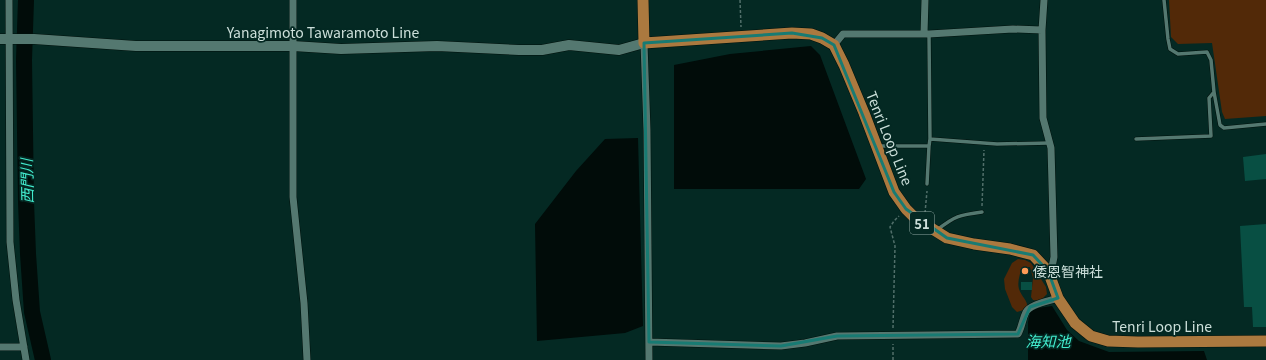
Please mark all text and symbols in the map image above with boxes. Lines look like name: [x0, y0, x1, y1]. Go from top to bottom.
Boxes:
street label: Yanagimoto Tawaramoto Line: [226, 22, 420, 42]
street label: Tenri Loop Line: [862, 88, 918, 188]
water label: 西門川: [15, 156, 37, 204]
road number: 51: [910, 212, 934, 234]
place label: 倭恩智神社: [1033, 261, 1103, 281]
marker: 倭恩智神社: [1020, 266, 1030, 276]
street label: Tenri Loop Line: [1112, 316, 1212, 336]
water label: 海知池: [1025, 330, 1072, 351]

